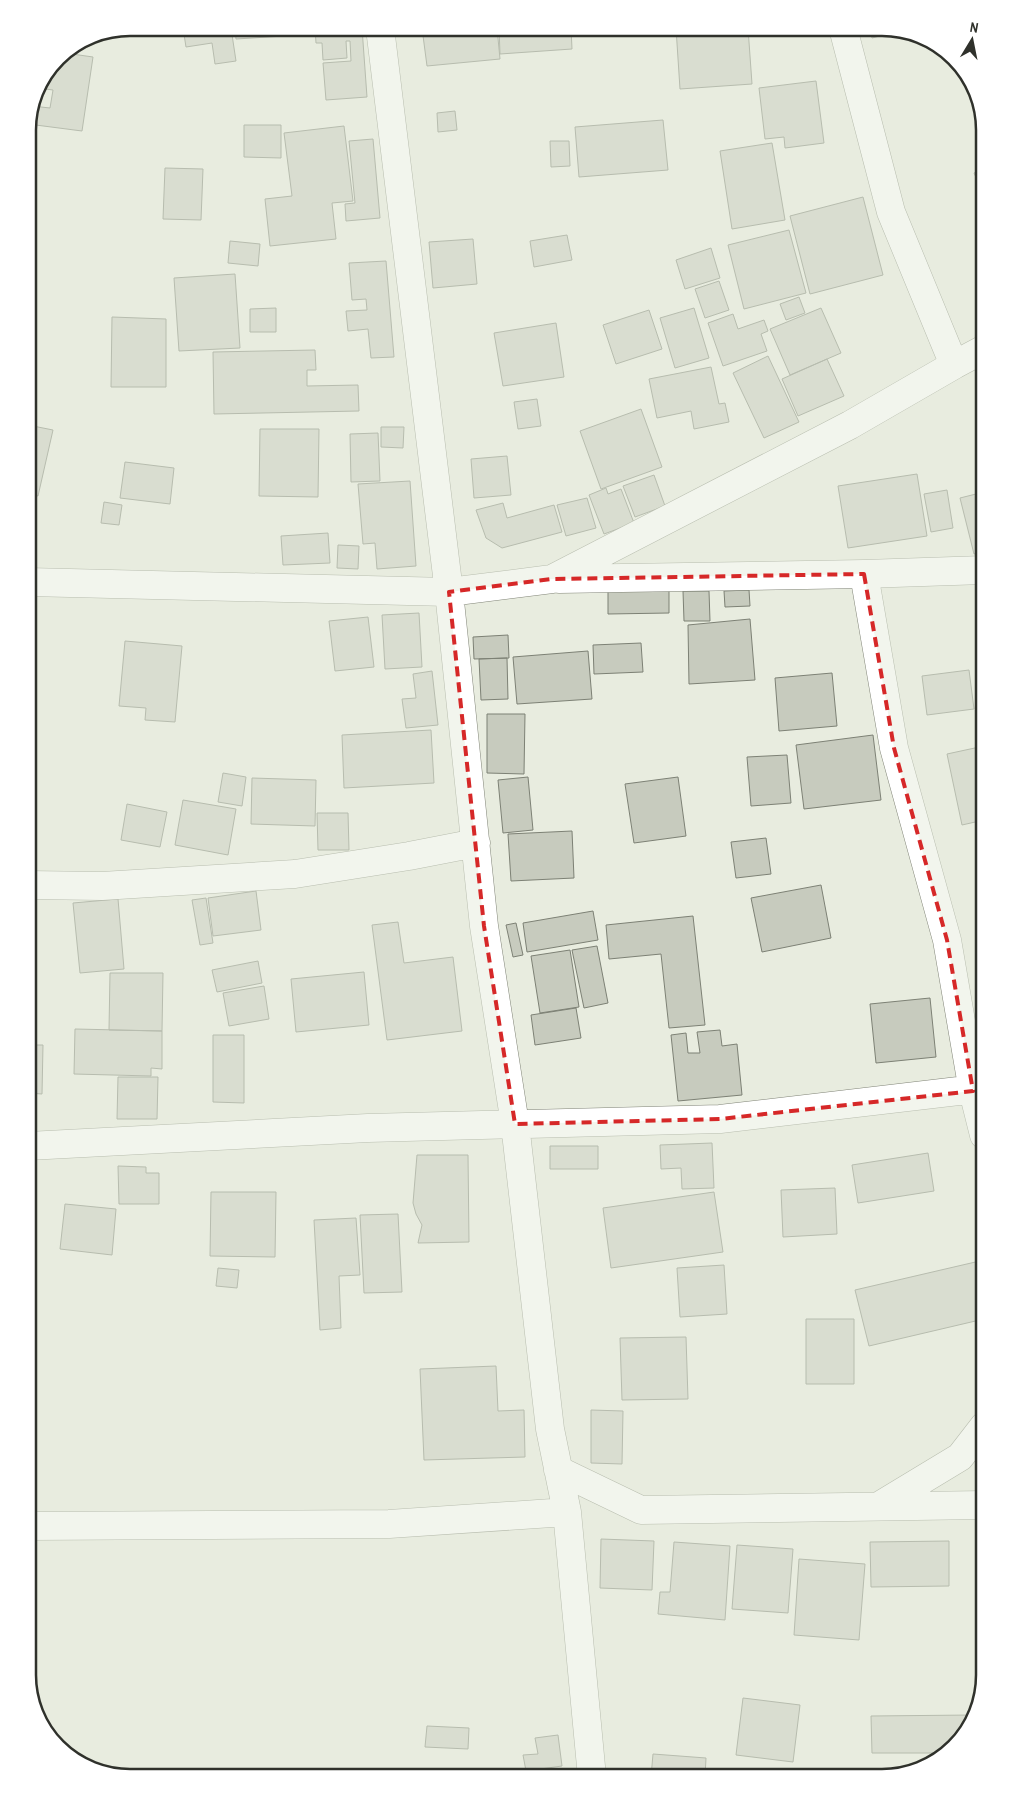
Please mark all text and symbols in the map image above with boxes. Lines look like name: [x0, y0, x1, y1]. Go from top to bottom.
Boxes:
north arrow: [947, 15, 997, 65]
text: N: [969, 18, 980, 37]

